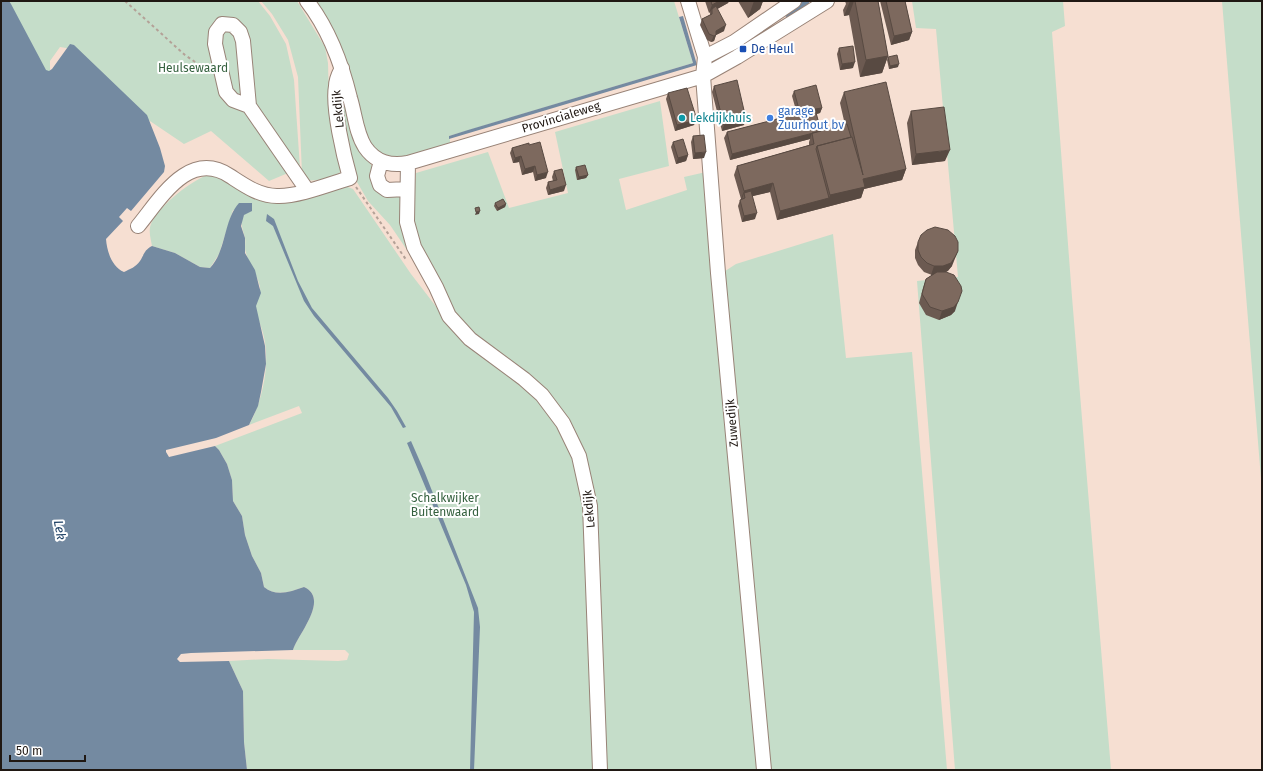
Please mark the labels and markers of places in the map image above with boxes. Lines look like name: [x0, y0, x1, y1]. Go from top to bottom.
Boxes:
place label: De Heul: [751, 42, 794, 56]
marker: De Heul: [738, 44, 748, 54]
place label: garage Zuurhout bv: [778, 104, 844, 132]
place label: Lekdijkhuis: [690, 111, 752, 125]
marker: Lekdijkhuis: [677, 113, 687, 123]
marker: garage Zuurhout bv: [765, 113, 775, 123]

